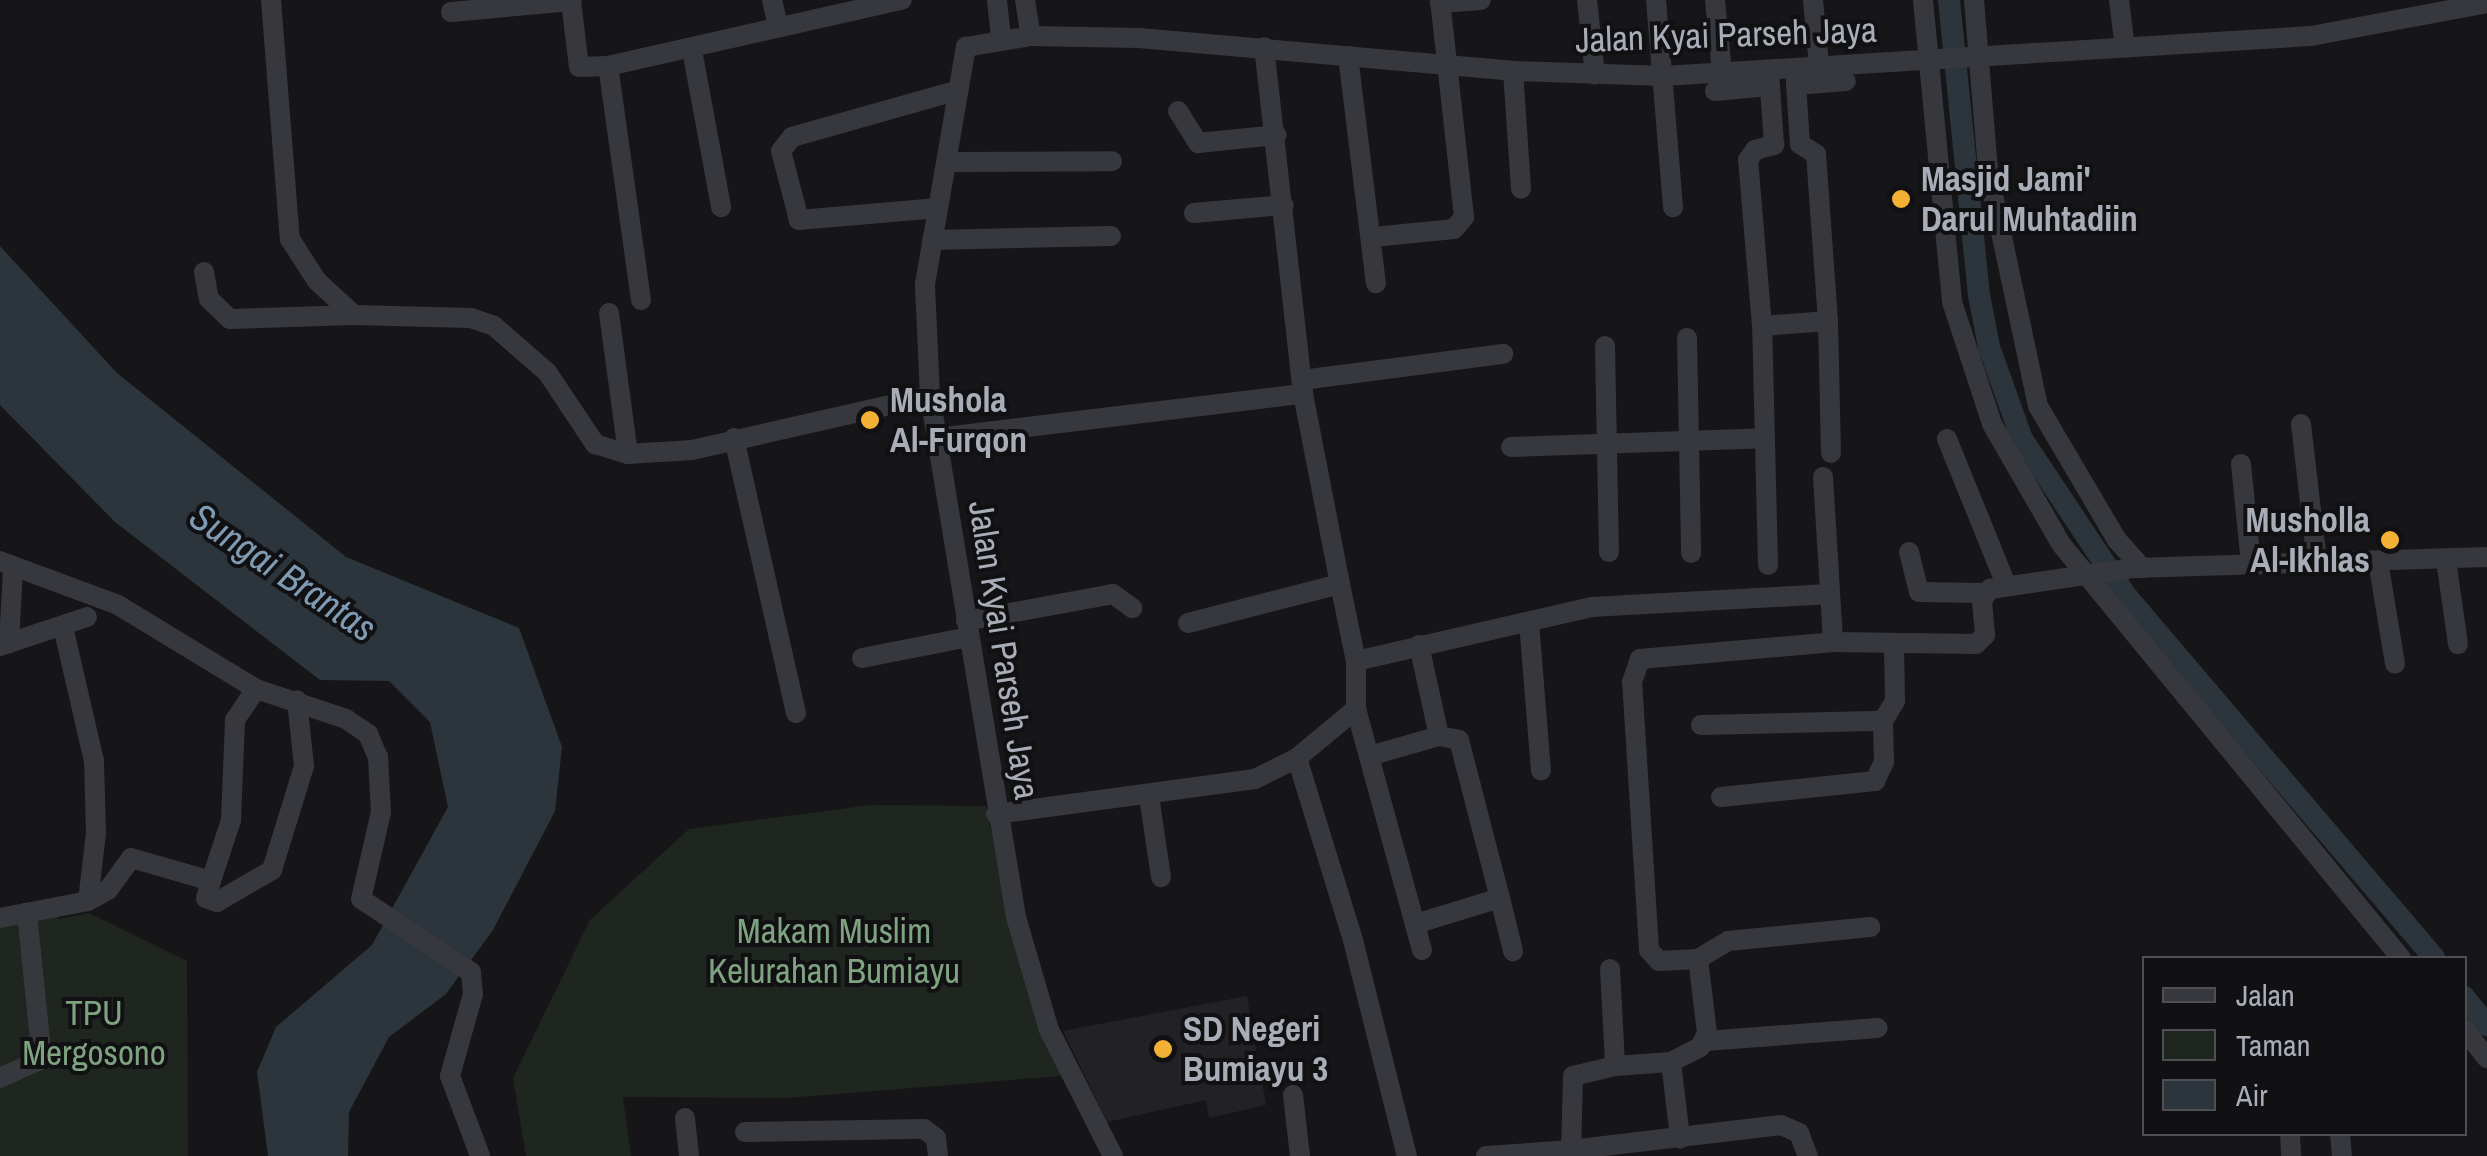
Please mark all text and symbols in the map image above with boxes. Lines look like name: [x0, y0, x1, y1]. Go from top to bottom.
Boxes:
street label: Jalan Kyai Parseh Jaya: [1575, 9, 1877, 61]
place label: Masjid Jami' Darul Muhtadiin: [1921, 158, 2138, 240]
marker: Masjid Jami' Darul Muhtadiin: [1890, 188, 1912, 210]
place label: Mushola Al-Furqon: [890, 379, 1027, 461]
marker: Mushola Al-Furqon: [859, 409, 881, 431]
water label: Sungai Brantas: [181, 493, 385, 651]
street label: Jalan Kyai Parseh Jaya: [960, 498, 1048, 802]
place label: Musholla Al-Ikhlas: [2246, 499, 2370, 581]
marker: Musholla Al-Ikhlas: [2379, 529, 2401, 551]
park label: Makam Muslim Kelurahan Bumiayu: [708, 910, 960, 992]
legend: [2142, 956, 2467, 1136]
text: Jalan: [2236, 975, 2295, 1015]
park label: TPU Mergosono: [22, 992, 166, 1074]
place label: SD Negeri Bumiayu 3: [1183, 1008, 1328, 1090]
text: Taman: [2236, 1025, 2310, 1065]
marker: SD Negeri Bumiayu 3: [1152, 1038, 1174, 1060]
text: Air: [2236, 1075, 2267, 1115]

